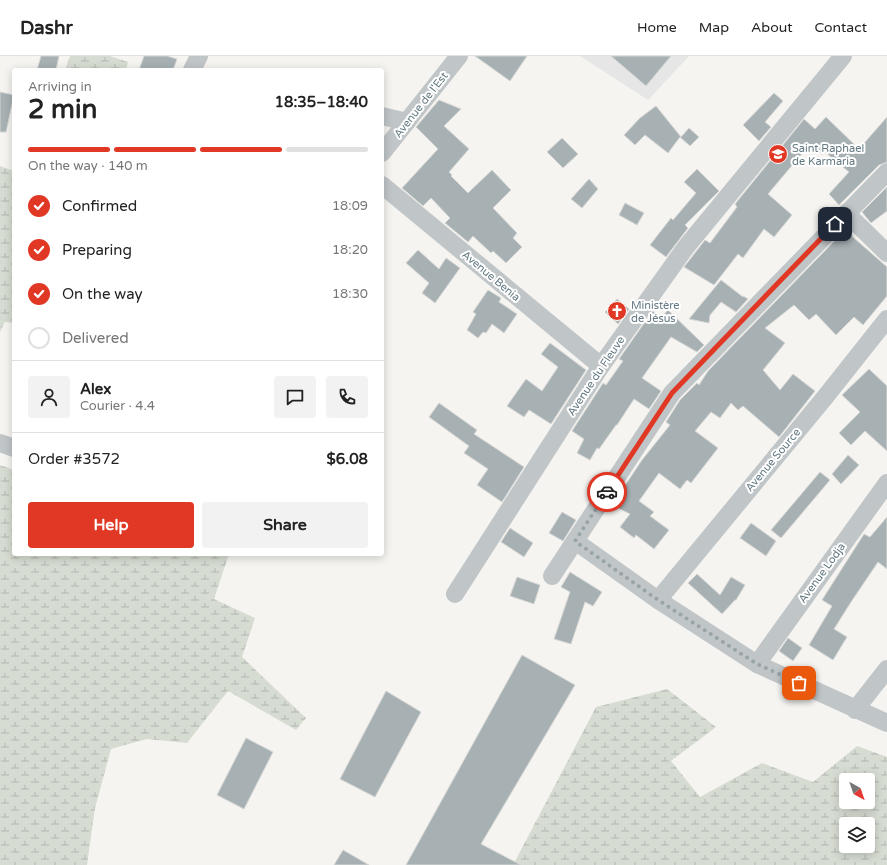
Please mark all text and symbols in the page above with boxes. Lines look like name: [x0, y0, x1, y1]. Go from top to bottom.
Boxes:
text: Dashr: [20, 17, 73, 39]
text: Home: [637, 19, 677, 36]
text: Map: [699, 19, 729, 36]
text: About: [751, 19, 793, 36]
text: Contact: [815, 19, 867, 36]
street label: Avenue de l'Est: [391, 70, 451, 140]
text: Arriving in: [28, 79, 92, 95]
text: 18:35–18:40: [275, 93, 368, 111]
text: 2 min: [28, 94, 97, 125]
place label: Saint Raphael de Karmaria: [792, 142, 864, 168]
school or university icon: Saint Raphael de Karmaria: [767, 143, 789, 165]
text: On the way · 140 m: [28, 158, 148, 174]
icon: check: [28, 195, 50, 217]
text: Confirmed: [62, 197, 137, 215]
text: 18:09: [332, 198, 368, 214]
pin: [818, 207, 852, 241]
icon: home: [824, 213, 846, 235]
icon: check: [28, 239, 50, 261]
text: Preparing: [62, 241, 132, 259]
text: 18:20: [332, 242, 368, 258]
street label: Avenue Benia: [459, 248, 523, 304]
icon: check: [28, 283, 50, 305]
text: On the way: [62, 285, 142, 303]
text: 18:30: [332, 286, 368, 302]
place label: Ministère de Jésus: [631, 299, 680, 325]
church icon: Ministère de Jésus: [606, 300, 628, 322]
text: Delivered: [62, 329, 129, 347]
street label: Avenue du Fleuve: [565, 334, 627, 418]
button: person: [28, 376, 70, 418]
button: chat: [274, 376, 316, 418]
button: phone: [326, 376, 368, 418]
text: Alex: [80, 380, 111, 398]
text: Courier · 4.4: [80, 398, 155, 414]
street label: Avenue Source: [743, 426, 803, 494]
text: Order #3572: [28, 450, 120, 468]
text: $6.08: [327, 450, 368, 468]
courier: [587, 472, 627, 512]
icon: car: [596, 481, 618, 503]
button: Help: [28, 502, 194, 548]
button: Share: [202, 502, 368, 548]
street label: Avenue Lodja: [796, 540, 848, 606]
pin: [782, 666, 816, 700]
icon: bag: [788, 672, 810, 694]
north arrow: [839, 773, 875, 809]
map controls: [839, 773, 875, 853]
button: layers: [839, 817, 875, 853]

